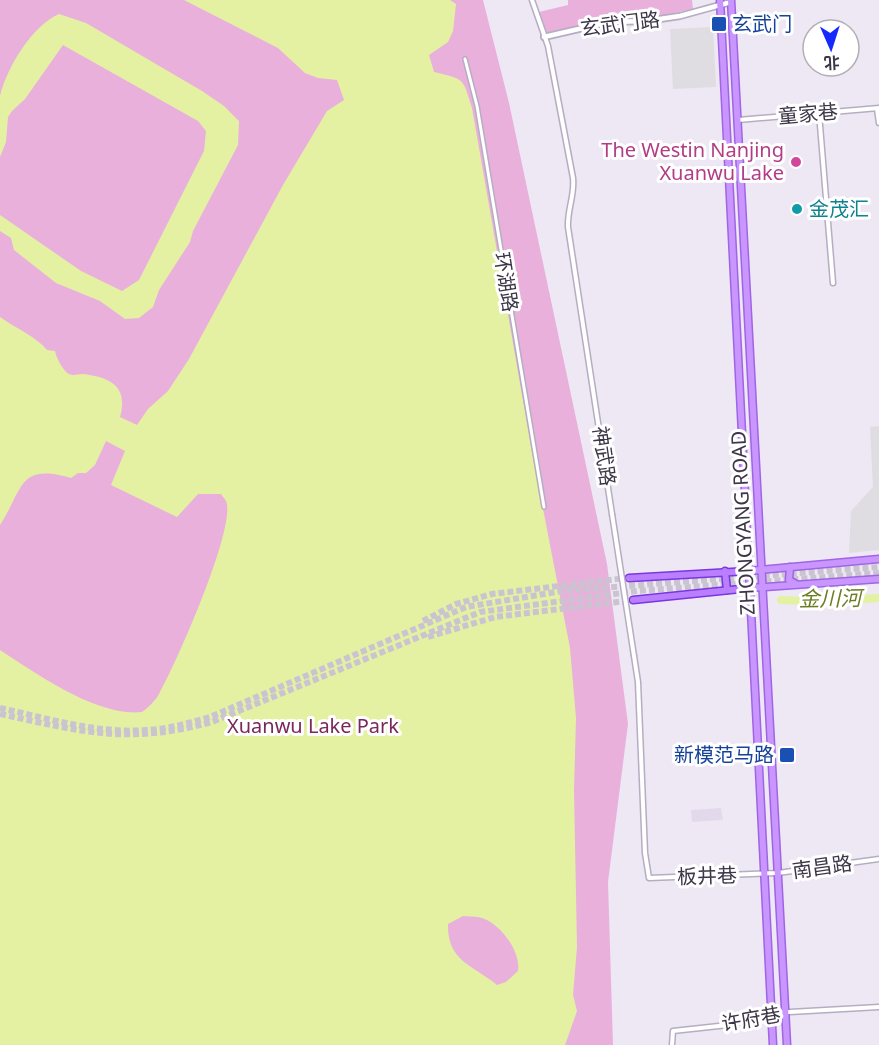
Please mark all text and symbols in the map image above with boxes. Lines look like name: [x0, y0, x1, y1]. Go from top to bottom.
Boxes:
street label: 玄武门路: [579, 5, 661, 42]
place label: 玄武门: [732, 10, 792, 37]
marker: 玄武门: [710, 15, 728, 33]
north arrow: [801, 18, 861, 78]
text: 北: [823, 52, 840, 74]
street label: 童家巷: [777, 97, 839, 130]
place label: The Westin Nanjing Xuanwu Lake: [601, 136, 784, 186]
marker: The Westin Nanjing Xuanwu Lake: [789, 155, 803, 169]
place label: 金茂汇: [809, 195, 869, 222]
marker: 金茂汇: [790, 202, 804, 216]
street label: 环湖路: [488, 250, 525, 314]
street label: 神武路: [587, 424, 622, 488]
street label: ZHONGYANG ROAD: [724, 430, 761, 616]
water label: 金川河: [798, 583, 866, 613]
park label: Xuanwu Lake Park: [227, 712, 399, 739]
place label: 新模范马路: [674, 741, 774, 768]
marker: 新模范马路: [778, 746, 796, 764]
street label: 南昌路: [790, 849, 854, 884]
street label: 板井巷: [677, 861, 737, 890]
street label: 许府巷: [719, 1000, 783, 1037]

